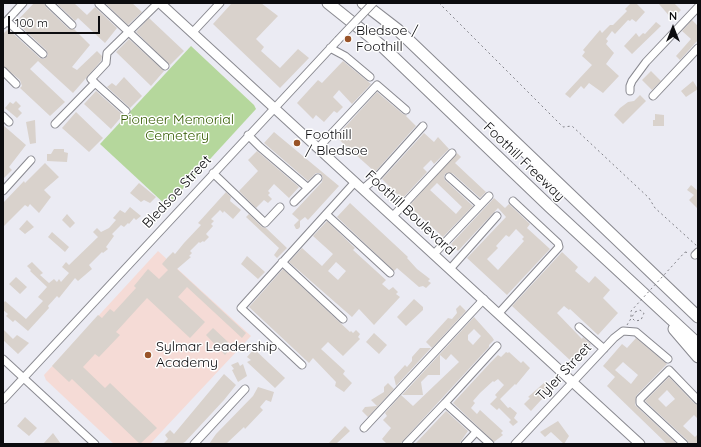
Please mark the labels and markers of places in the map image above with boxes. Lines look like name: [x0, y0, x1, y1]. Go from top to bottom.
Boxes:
place label: Bledsoe / Foothill: [356, 23, 419, 56]
marker: Bledsoe / Foothill: [343, 34, 353, 44]
place label: Foothill / Bledsoe: [305, 127, 368, 160]
marker: Foothill / Bledsoe: [292, 138, 302, 148]
place label: Sylmar Leadership Academy: [156, 339, 277, 372]
marker: Sylmar Leadership Academy: [143, 350, 153, 360]

